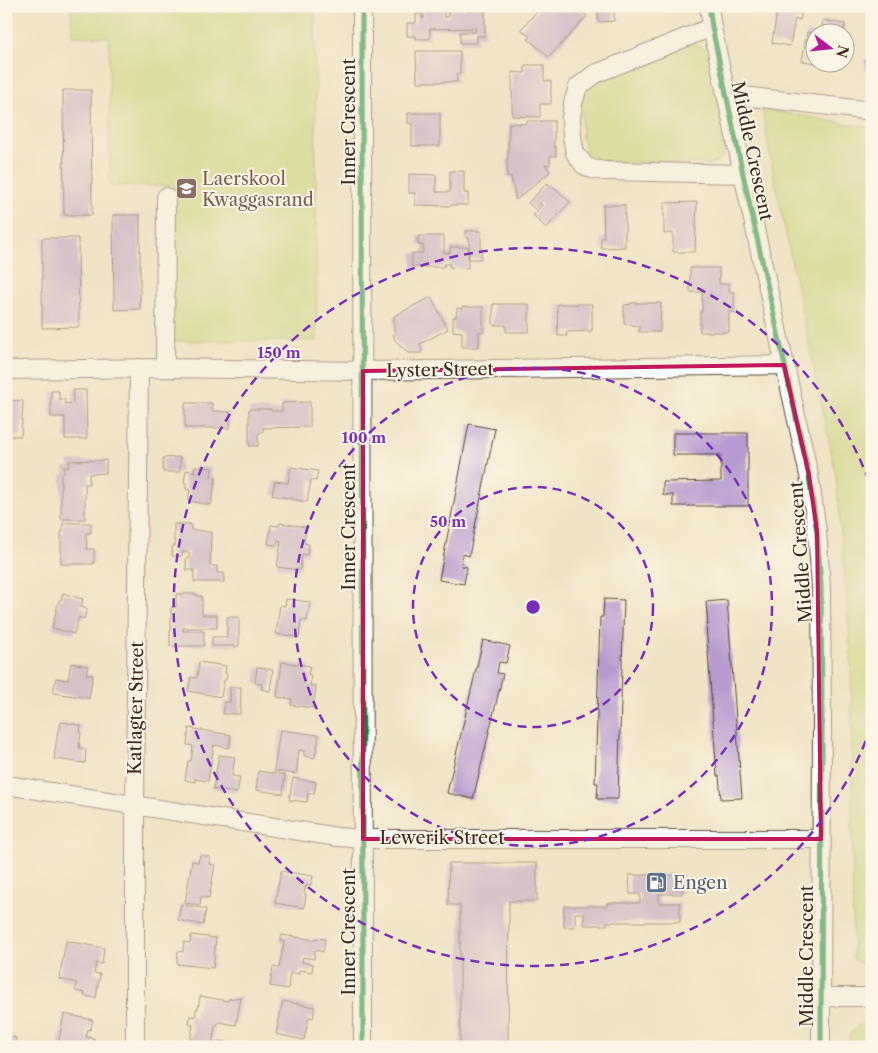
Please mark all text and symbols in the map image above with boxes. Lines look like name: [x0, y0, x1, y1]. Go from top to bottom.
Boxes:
north arrow: [806, 22, 856, 72]
text: N: [832, 43, 853, 60]
street label: Inner Crescent: [338, 58, 360, 186]
street label: Middle Crescent: [726, 79, 778, 223]
place label: Laerskool Kwaggasrand: [202, 168, 314, 211]
school or university icon: Laerskool Kwaggasrand: [174, 177, 198, 201]
text: 150 m: [257, 343, 301, 362]
street label: Lyster Street: [386, 358, 495, 382]
text: 100 m: [342, 428, 386, 447]
street label: Inner Crescent: [338, 463, 360, 591]
street label: Middle Crescent: [785, 480, 817, 624]
text: 50 m: [430, 512, 466, 531]
centre of rings: [524, 598, 542, 616]
street label: Katlagter Street: [124, 640, 148, 775]
street label: Lewerik Street: [380, 827, 505, 849]
street label: Inner Crescent: [338, 868, 360, 996]
fuel station icon: Engen: [645, 871, 669, 895]
place label: Engen: [673, 872, 727, 894]
street label: Middle Crescent: [796, 884, 818, 1027]

